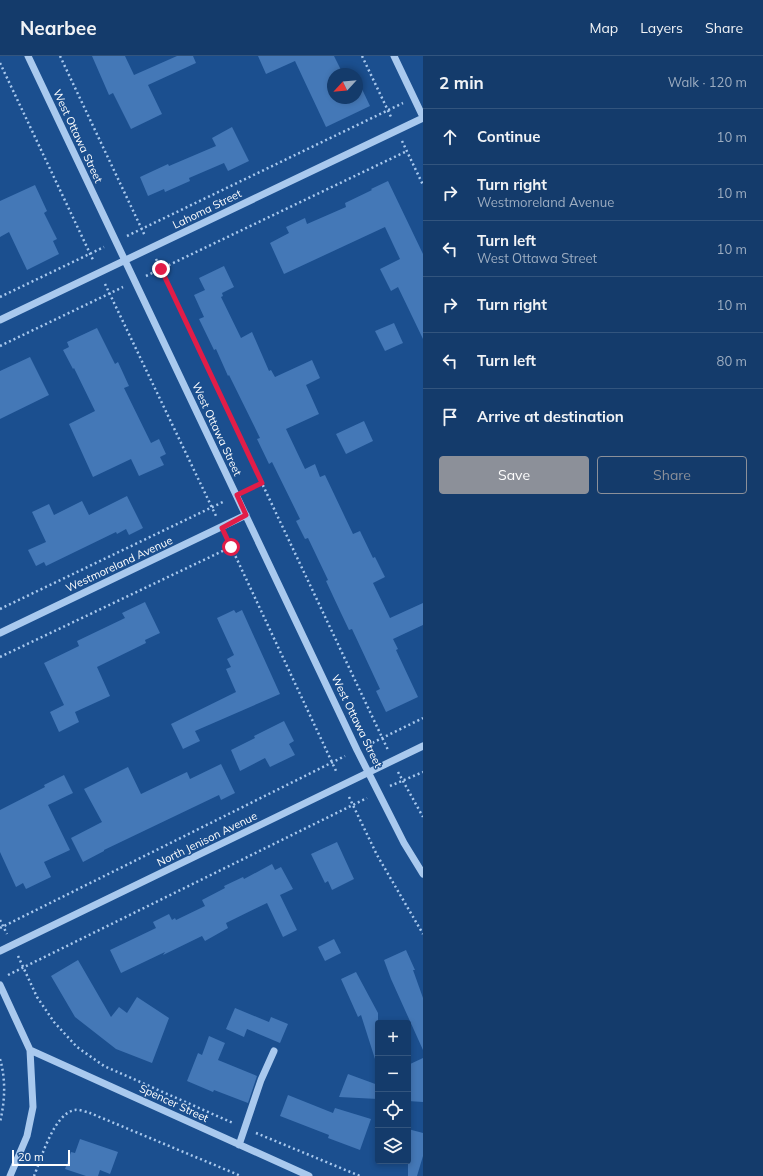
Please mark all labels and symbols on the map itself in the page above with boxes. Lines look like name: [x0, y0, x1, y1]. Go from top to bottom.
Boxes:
north arrow: [327, 68, 363, 104]
street label: West Ottawa Street: [50, 87, 106, 185]
street label: Lahoma Street: [170, 186, 244, 232]
route end: [152, 260, 170, 278]
street label: West Ottawa Street: [189, 380, 245, 478]
street label: Westmoreland Avenue: [63, 533, 175, 595]
route start: [222, 538, 240, 556]
street label: West Ottawa Street: [328, 672, 386, 770]
street label: North Jenison Avenue: [155, 809, 260, 869]
street label: Spencer Street: [137, 1081, 211, 1125]
scale bar: [12, 1148, 70, 1167]

